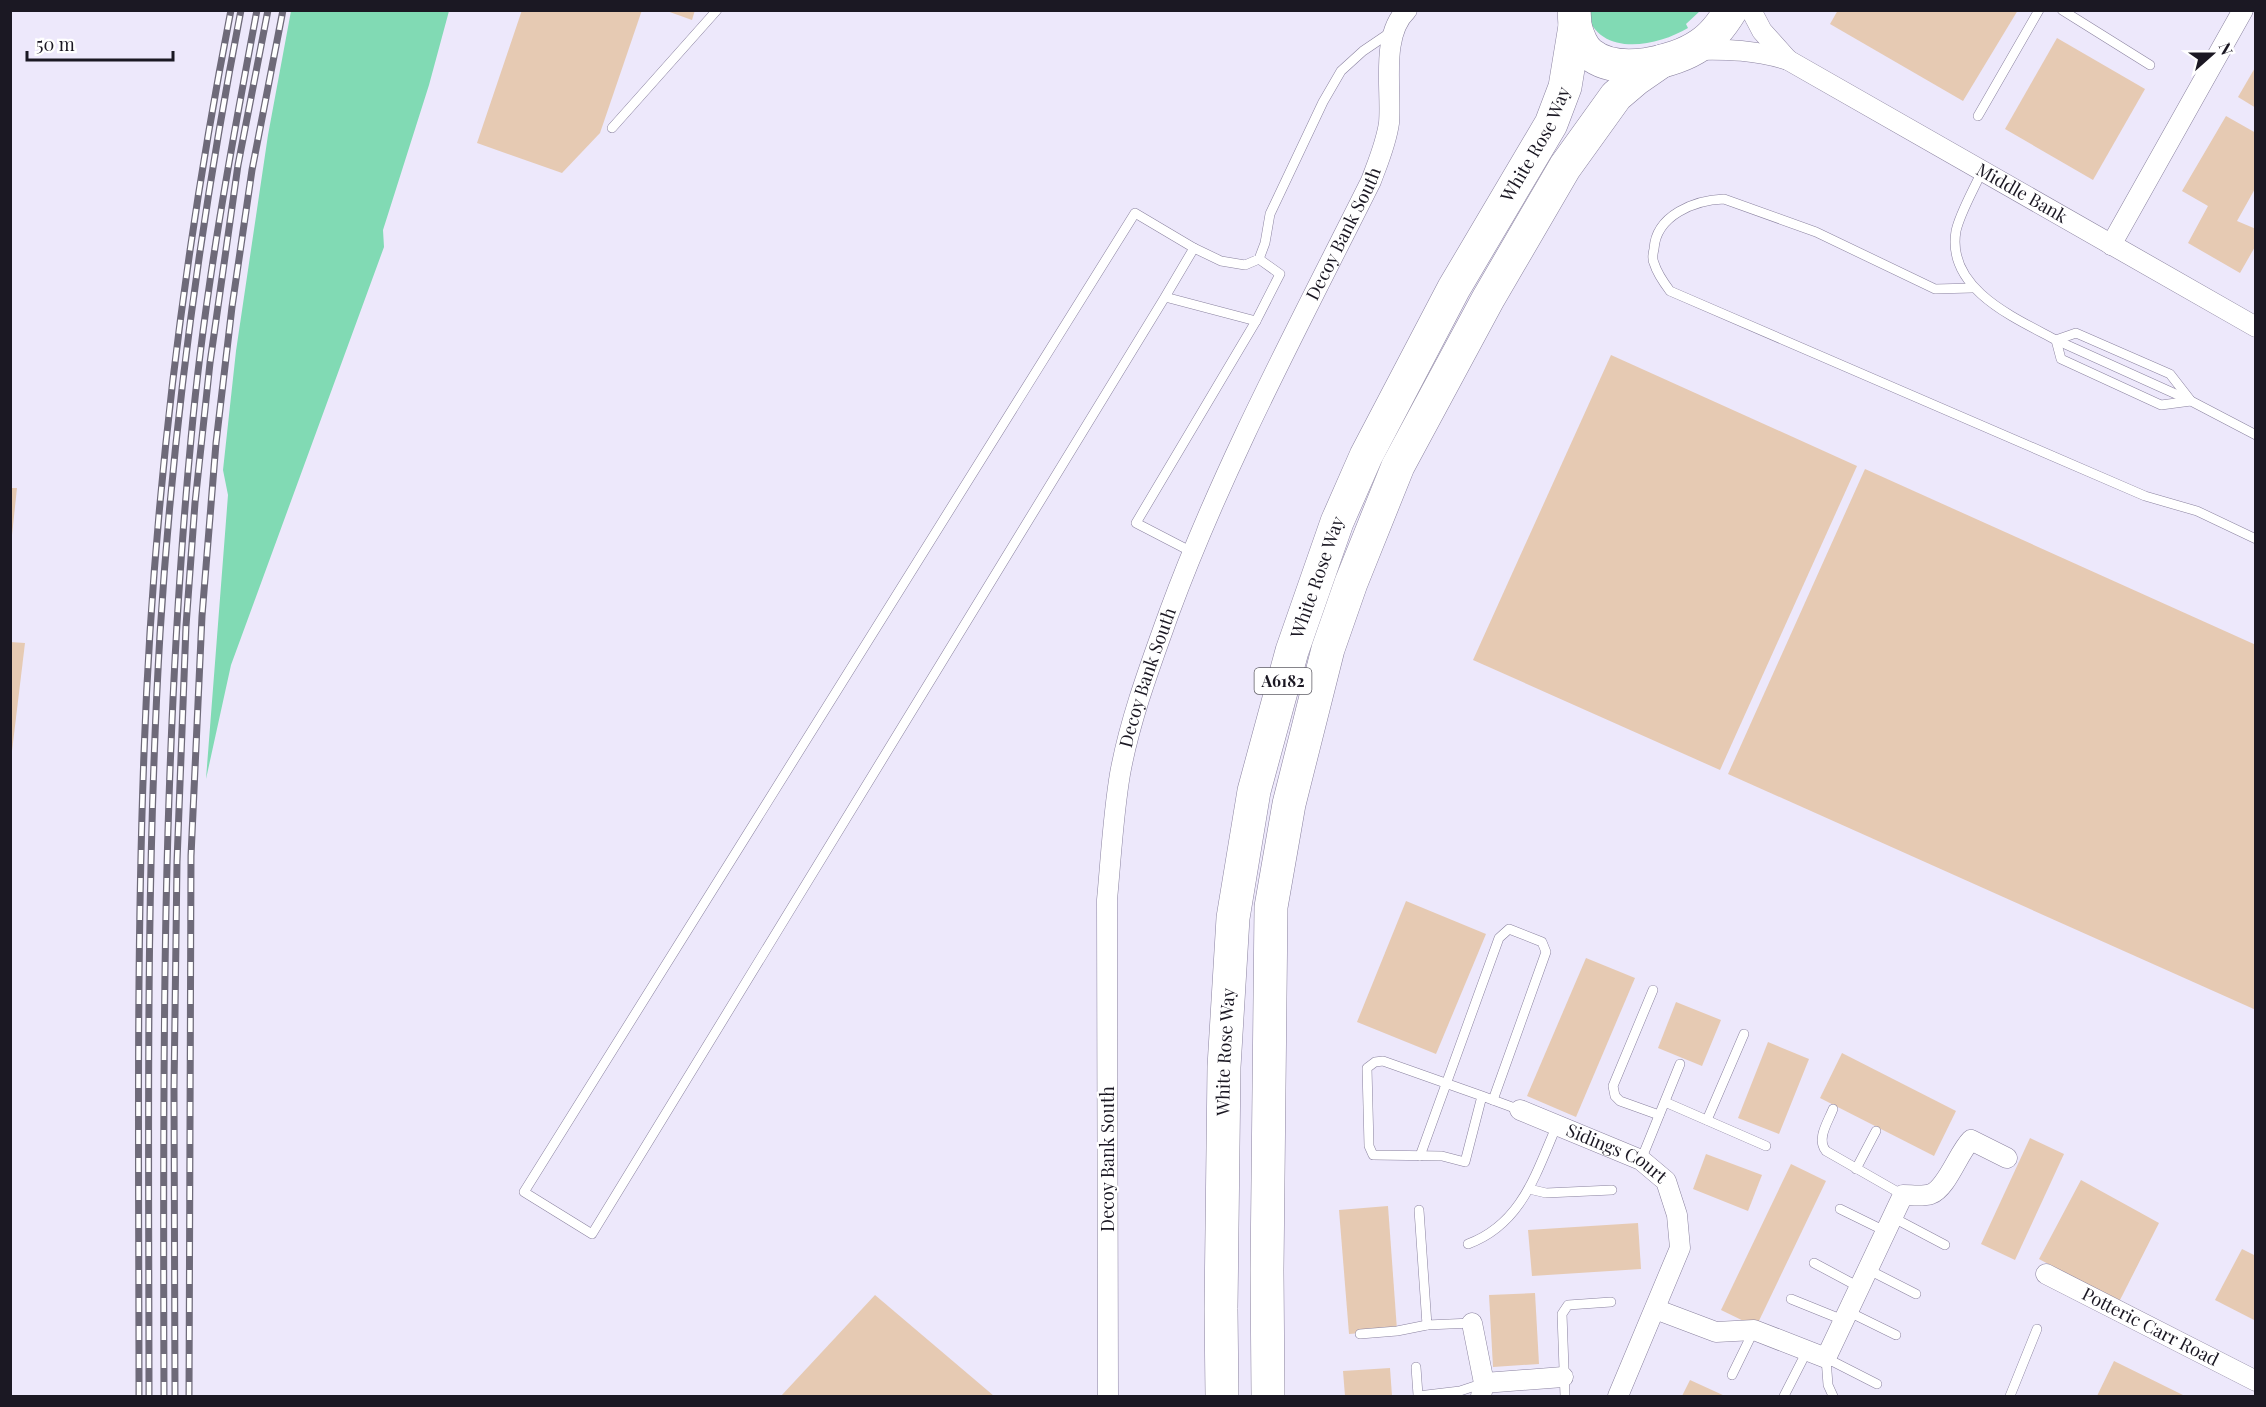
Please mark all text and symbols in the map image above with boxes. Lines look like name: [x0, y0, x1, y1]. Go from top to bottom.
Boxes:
scale bar: [27, 24, 172, 62]
north arrow: [2182, 24, 2242, 84]
text: 50 m: [36, 32, 75, 56]
text: N: [2215, 39, 2239, 58]
street label: White Rose Way: [1494, 83, 1575, 207]
street label: Middle Bank: [1972, 157, 2072, 228]
street label: Decoy Bank South: [1300, 163, 1386, 304]
street label: White Rose Way: [1284, 512, 1349, 642]
street label: Decoy Bank South: [1113, 604, 1181, 750]
road number: A6182: [1254, 668, 1312, 694]
street label: White Rose Way: [1210, 987, 1240, 1117]
street label: Decoy Bank South: [1095, 1086, 1119, 1232]
street label: Sidings Court: [1563, 1117, 1673, 1188]
street label: Potteric Carr Road: [2078, 1281, 2224, 1371]

